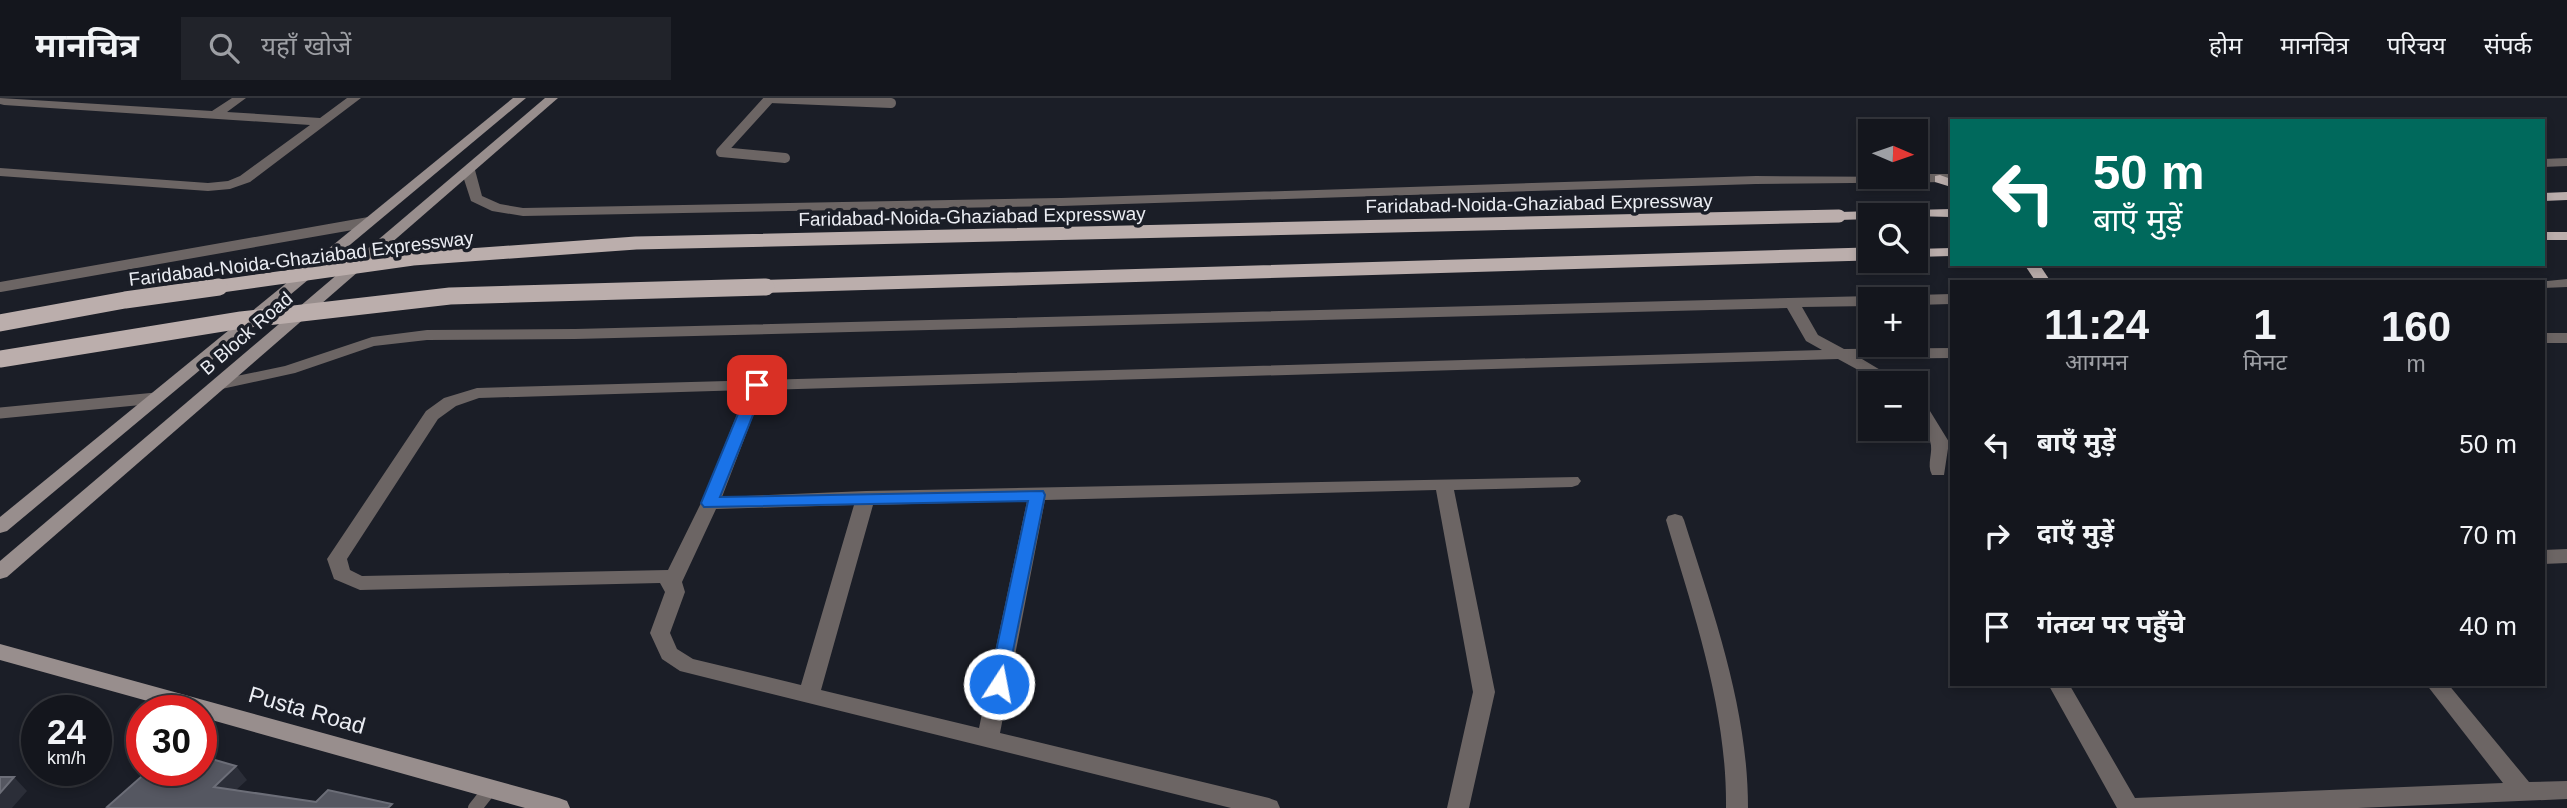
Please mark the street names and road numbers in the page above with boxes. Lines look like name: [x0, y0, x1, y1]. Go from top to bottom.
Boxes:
street label: Faridabad-Noida-Ghaziabad Expressway: [1365, 190, 1713, 217]
street label: Faridabad-Noida-Ghaziabad Expressway: [798, 203, 1146, 230]
street label: Faridabad-Noida-Ghaziabad Expressway: [127, 227, 475, 290]
street label: B Block Road: [196, 288, 297, 379]
street label: Pusta Road: [246, 681, 368, 739]

